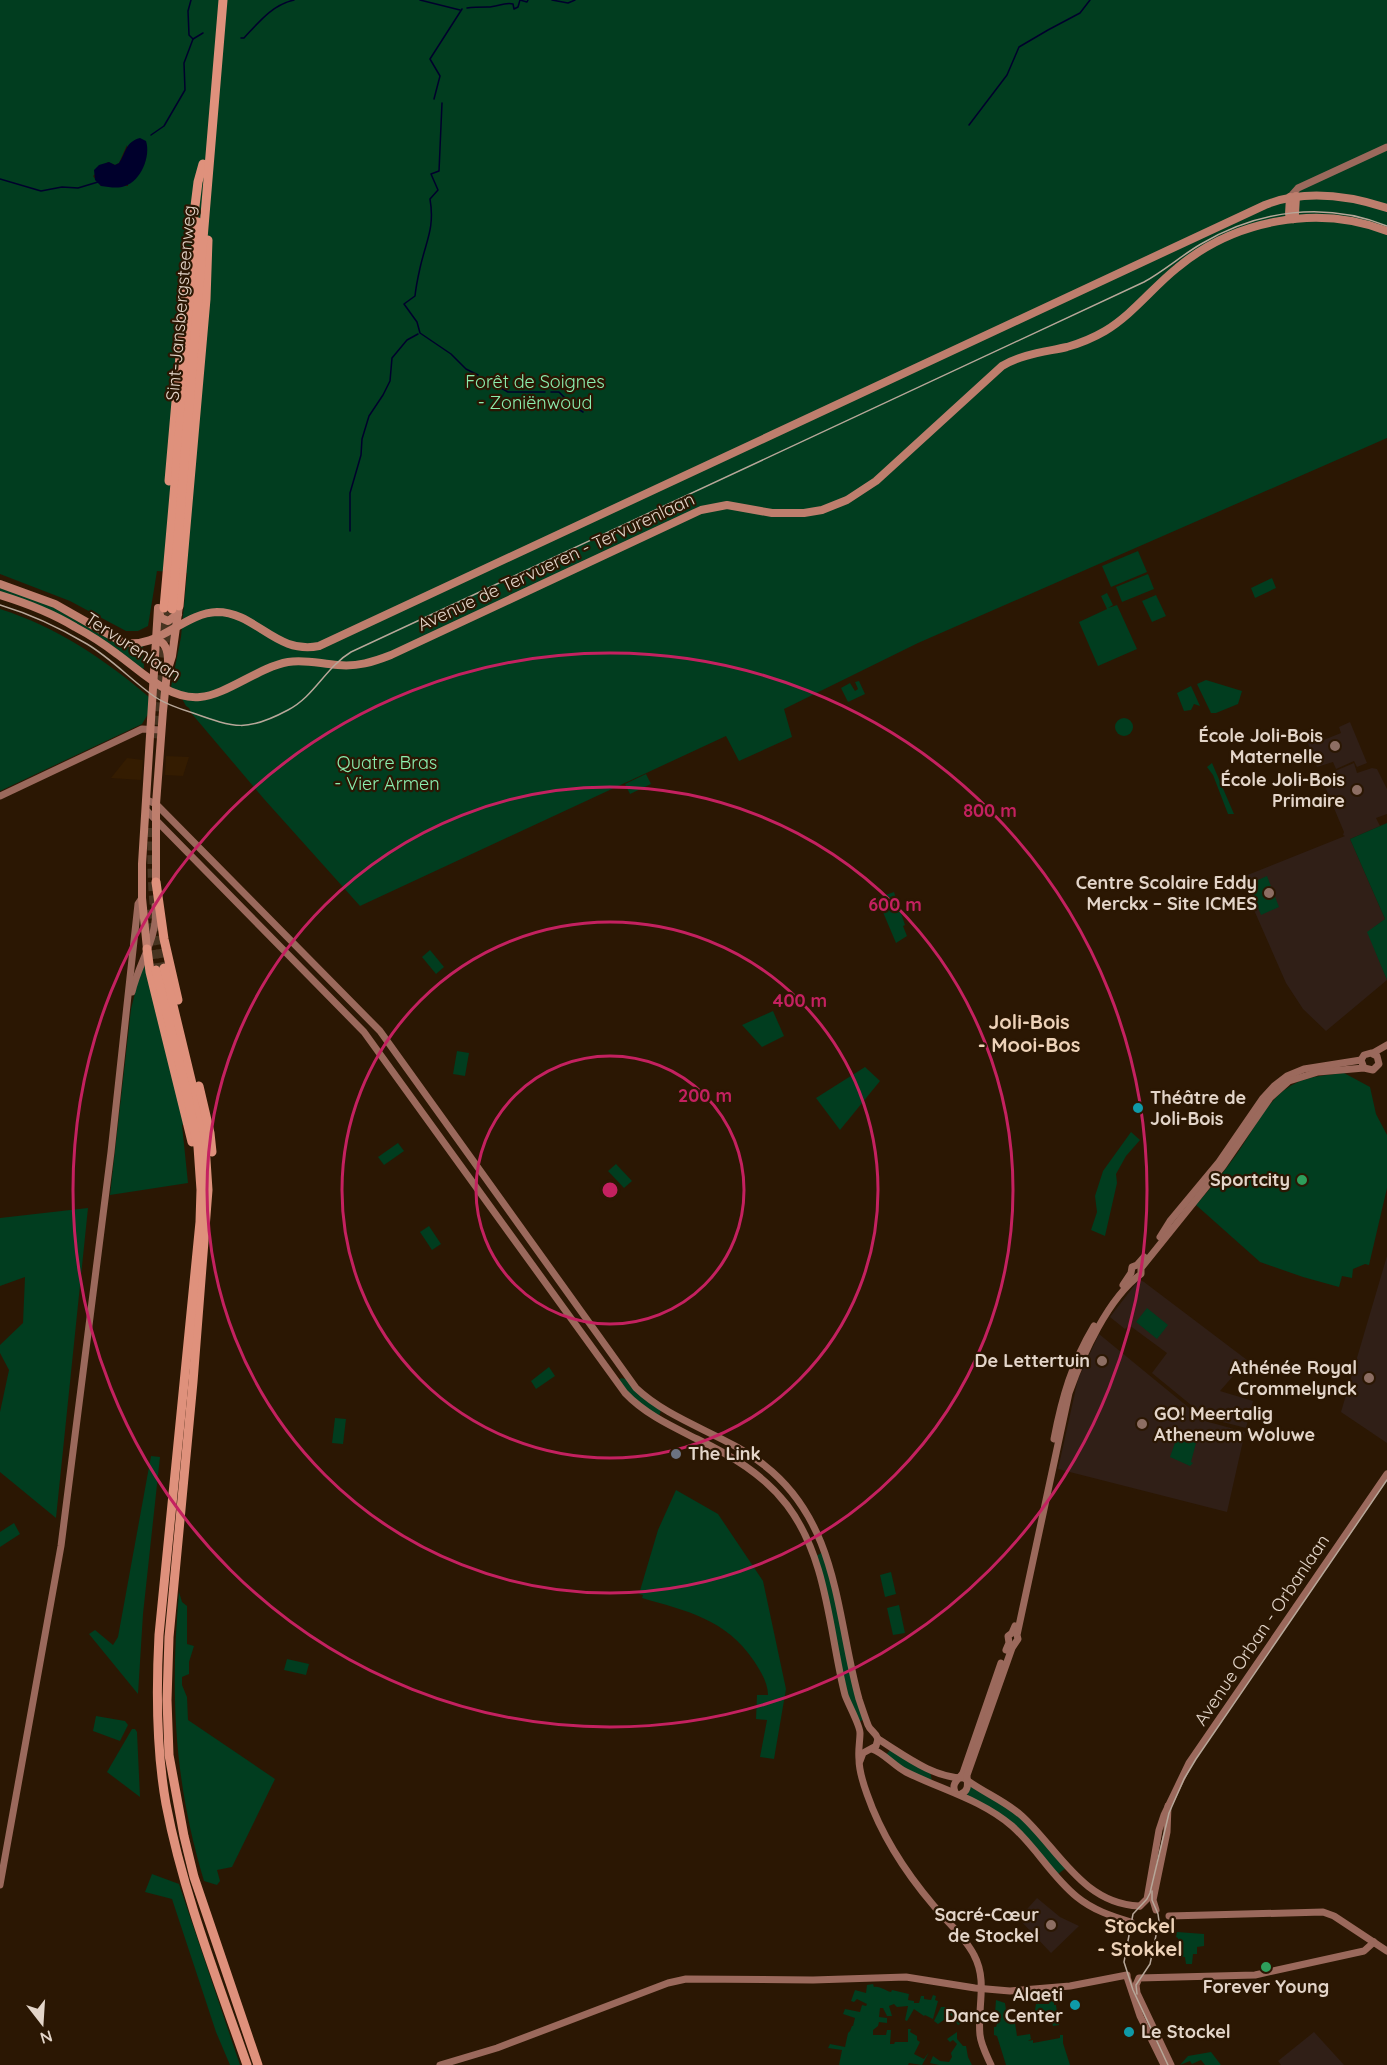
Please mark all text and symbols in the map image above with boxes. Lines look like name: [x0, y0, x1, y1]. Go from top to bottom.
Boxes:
street label: Sint-Jansbergsteenweg: [160, 204, 201, 402]
park label: Forêt de Soignes - Zoniënwoud: [465, 370, 605, 414]
street label: Avenue de Tervueren - Tervurenlaan: [414, 487, 698, 636]
street label: Tervurenlaan: [81, 607, 186, 686]
place label: École Joli-Bois Maternelle: [1198, 724, 1323, 768]
marker: École Joli-Bois Maternelle: [1328, 739, 1342, 753]
park label: Quatre Bras - Vier Armen: [334, 751, 440, 795]
place label: École Joli-Bois Primaire: [1220, 768, 1345, 812]
marker: École Joli-Bois Primaire: [1350, 783, 1364, 797]
text: 800 m: [963, 799, 1017, 822]
place label: Centre Scolaire Eddy Merckx – Site ICMES: [1076, 871, 1257, 915]
marker: Centre Scolaire Eddy Merckx – Site ICMES: [1262, 886, 1276, 900]
text: 600 m: [868, 893, 922, 916]
text: 400 m: [773, 989, 827, 1012]
district label: Joli-Bois - Mooi-Bos: [978, 1009, 1080, 1057]
text: 200 m: [678, 1084, 732, 1107]
place label: Théâtre de Joli-Bois: [1150, 1086, 1246, 1130]
marker: Théâtre de Joli-Bois: [1131, 1101, 1145, 1115]
place label: Sportcity: [1210, 1168, 1290, 1191]
marker: Sportcity: [1295, 1173, 1309, 1187]
centre of rings: [600, 1180, 620, 1200]
place label: De Lettertuin: [975, 1349, 1090, 1372]
marker: De Lettertuin: [1095, 1354, 1109, 1368]
place label: Athénée Royal Crommelynck: [1230, 1356, 1357, 1400]
marker: Athénée Royal Crommelynck: [1362, 1371, 1376, 1385]
place label: GO! Meertalig Atheneum Woluwe: [1154, 1402, 1315, 1446]
marker: GO! Meertalig Atheneum Woluwe: [1135, 1417, 1149, 1431]
place label: The Link: [688, 1442, 761, 1465]
marker: The Link: [669, 1447, 683, 1461]
street label: Avenue Orban - Orbanlaan: [1189, 1530, 1334, 1730]
place label: Sacré-Cœur de Stockel: [934, 1903, 1039, 1947]
district label: Stockel - Stokkel: [1097, 1913, 1183, 1961]
marker: Sacré-Cœur de Stockel: [1044, 1918, 1058, 1932]
marker: Forever Young: [1259, 1960, 1273, 1974]
place label: Forever Young: [1203, 1975, 1329, 1998]
place label: Alaeti Dance Center: [945, 1983, 1063, 2027]
north arrow: [12, 1993, 72, 2053]
marker: Alaeti Dance Center: [1068, 1998, 1082, 2012]
place label: Le Stockel: [1141, 2020, 1231, 2043]
marker: Le Stockel: [1122, 2025, 1136, 2039]
text: N: [38, 2026, 55, 2049]

